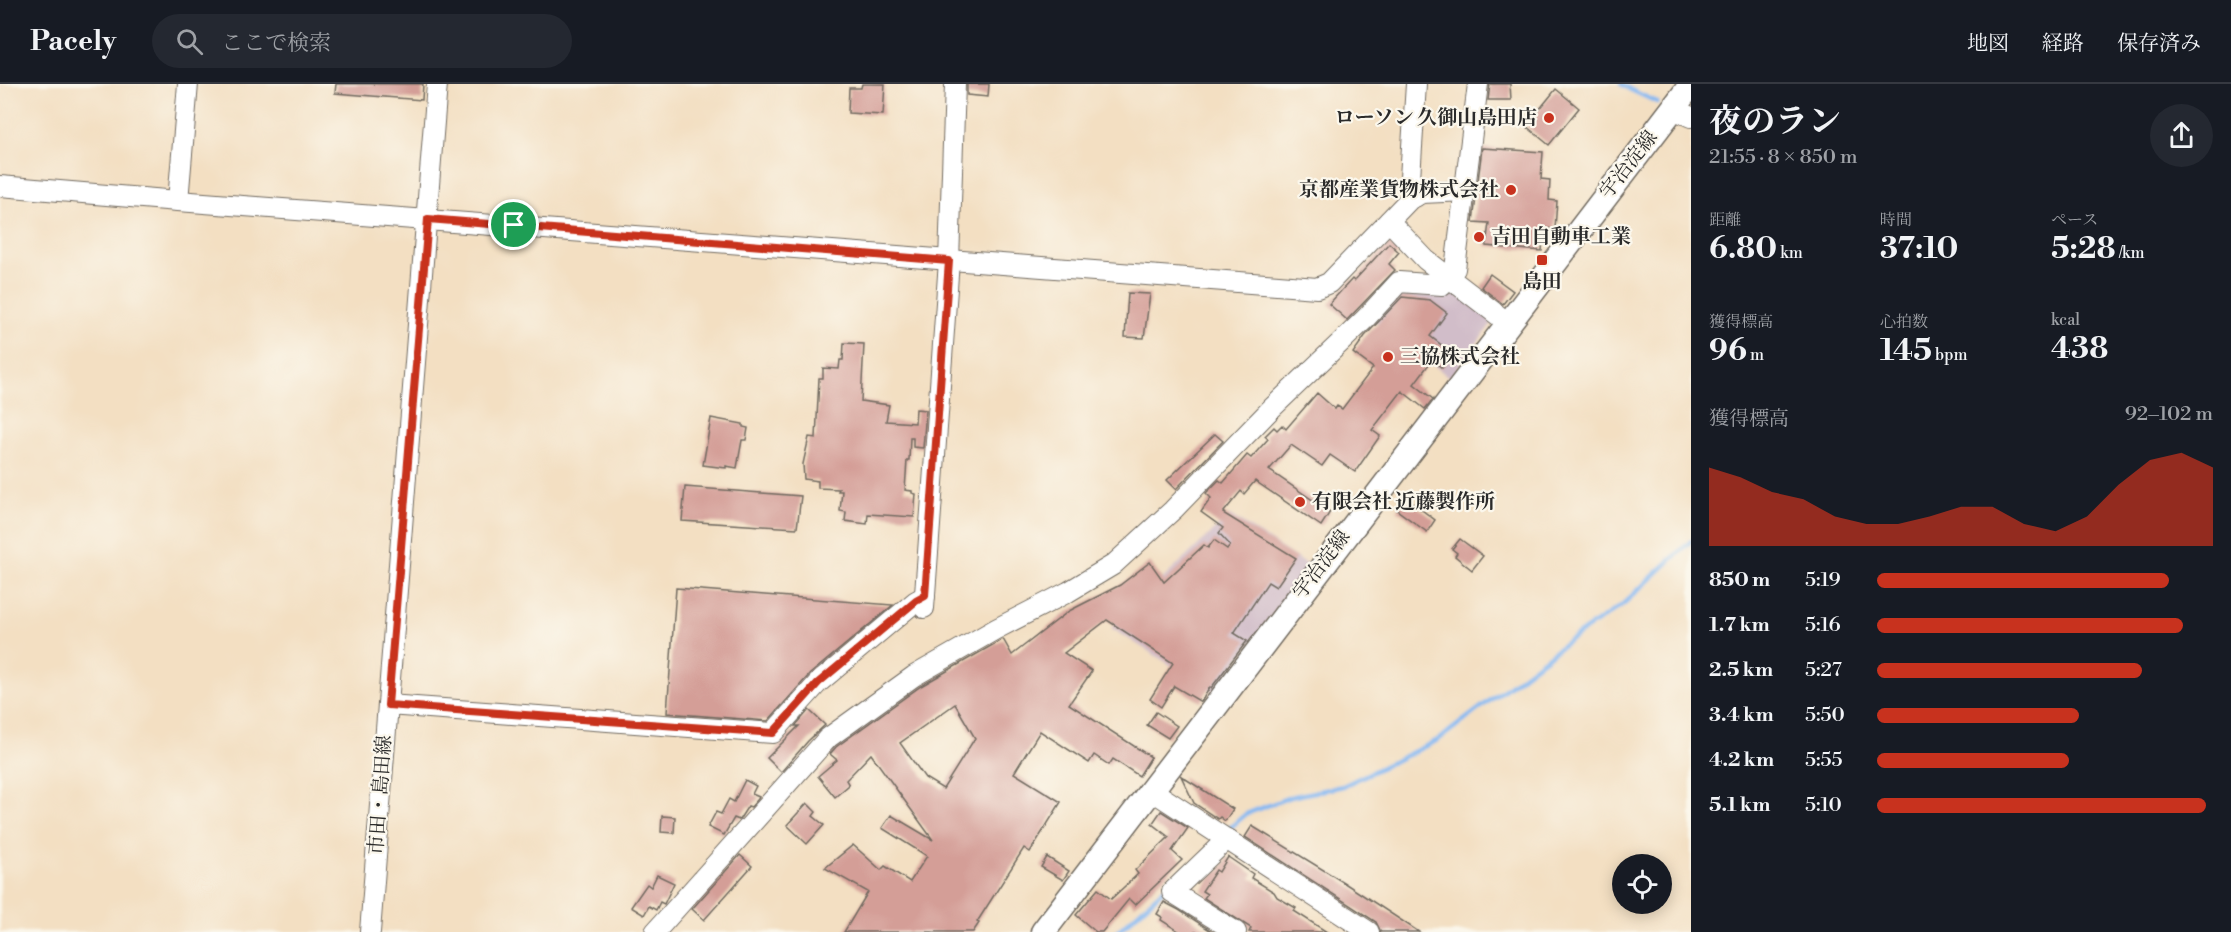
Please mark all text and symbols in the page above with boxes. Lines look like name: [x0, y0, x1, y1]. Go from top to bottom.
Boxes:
search box: [152, 14, 572, 68]
text: Pacely: [30, 24, 116, 59]
icon: search: [173, 25, 206, 58]
text: ここで検索: [221, 30, 331, 57]
text: 地図: [1967, 31, 2009, 57]
text: 経路: [2042, 31, 2084, 57]
text: 保存済み: [2117, 31, 2201, 57]
text: 夜のラン: [1709, 102, 1841, 143]
button: share: [2150, 104, 2213, 167]
place label: ローソン 久御山島田店: [1335, 106, 1537, 131]
marker: ローソン 久御山島田店: [1542, 111, 1556, 125]
street label: 宇治淀線: [1595, 126, 1663, 204]
text: 21:55 · 8 × 850 m: [1709, 145, 1858, 170]
place label: 京都産業貨物株式会社: [1299, 178, 1499, 203]
marker: 京都産業貨物株式会社: [1504, 183, 1518, 197]
pin: [488, 199, 539, 250]
icon: arrive: [497, 208, 530, 241]
text: 距離: [1709, 210, 1741, 230]
text: 時間: [1880, 210, 1912, 230]
text: ペース: [2051, 210, 2098, 230]
place label: 吉田自動車工業: [1491, 225, 1631, 250]
marker: 吉田自動車工業: [1472, 230, 1486, 244]
text: 6.80: [1709, 230, 1777, 268]
text: 37:10: [1880, 230, 1958, 268]
text: 5:28: [2051, 230, 2116, 268]
text: km: [1777, 243, 1803, 263]
text: /km: [2116, 243, 2144, 263]
marker: 島田: [1535, 253, 1549, 267]
place label: 島田: [1522, 270, 1562, 295]
text: kcal: [2051, 310, 2080, 330]
text: 獲得標高: [1709, 312, 1773, 332]
text: 心拍数: [1880, 312, 1928, 332]
text: 438: [2051, 330, 2108, 368]
text: 96: [1709, 332, 1747, 370]
text: 145: [1880, 332, 1932, 370]
place label: 三協株式会社: [1400, 345, 1520, 370]
text: m: [1747, 345, 1764, 365]
text: bpm: [1932, 345, 1967, 365]
marker: 三協株式会社: [1381, 350, 1395, 364]
text: 92–102 m: [2125, 402, 2213, 427]
text: 獲得標高: [1709, 407, 1789, 432]
place label: 有限会社 近藤製作所: [1312, 490, 1495, 515]
marker: 有限会社 近藤製作所: [1293, 495, 1307, 509]
street label: 宇治淀線: [1288, 526, 1356, 604]
text: 850 m: [1709, 568, 1770, 593]
text: 5:19: [1805, 568, 1841, 593]
text: 1.7 km: [1709, 613, 1770, 638]
text: 5:16: [1805, 613, 1841, 638]
text: 2.5 km: [1709, 658, 1773, 683]
text: 5:27: [1805, 658, 1842, 683]
text: 3.4 km: [1709, 703, 1774, 728]
text: 5:50: [1805, 703, 1845, 728]
street label: 市田・島田線: [364, 734, 398, 856]
text: 4.2 km: [1709, 748, 1774, 773]
text: 5:55: [1805, 748, 1843, 773]
text: 5.1 km: [1709, 793, 1770, 818]
text: 5:10: [1805, 793, 1842, 818]
map controls: [1612, 854, 1672, 914]
button: locate: [1612, 854, 1672, 914]

